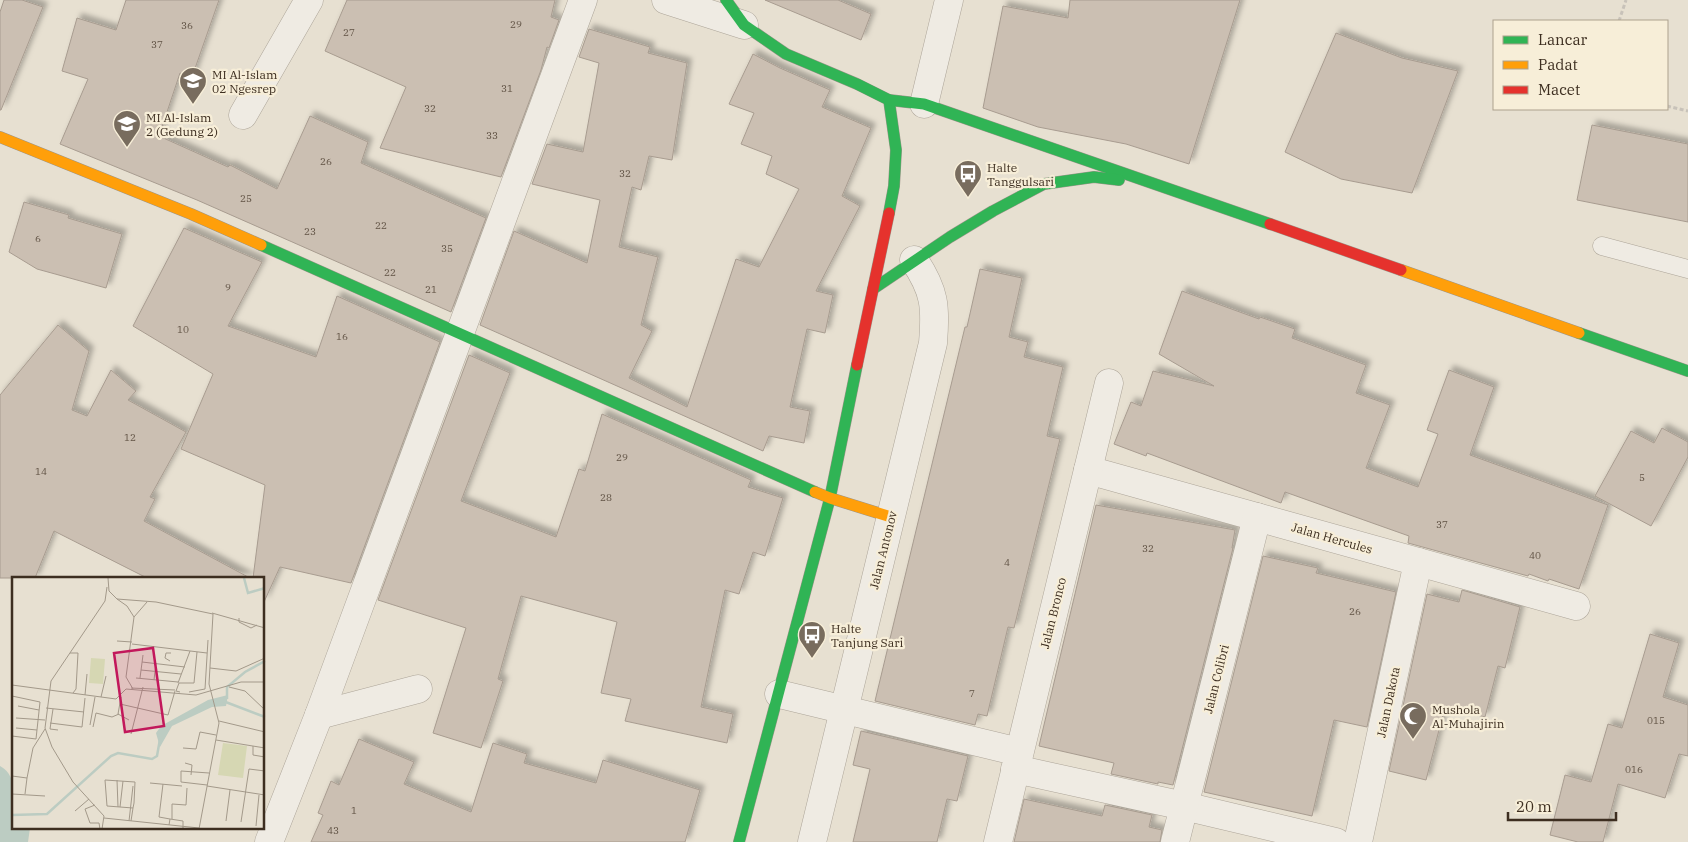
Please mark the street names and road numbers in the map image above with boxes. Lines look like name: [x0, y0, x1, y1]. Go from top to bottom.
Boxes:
street label: Jalan Antonov: [866, 509, 900, 591]
street label: Jalan Hercules: [1290, 519, 1374, 557]
street label: Jalan Bronco: [1037, 575, 1069, 650]
street label: Jalan Colibri: [1200, 643, 1232, 715]
street label: Jalan Dakota: [1373, 665, 1403, 739]

